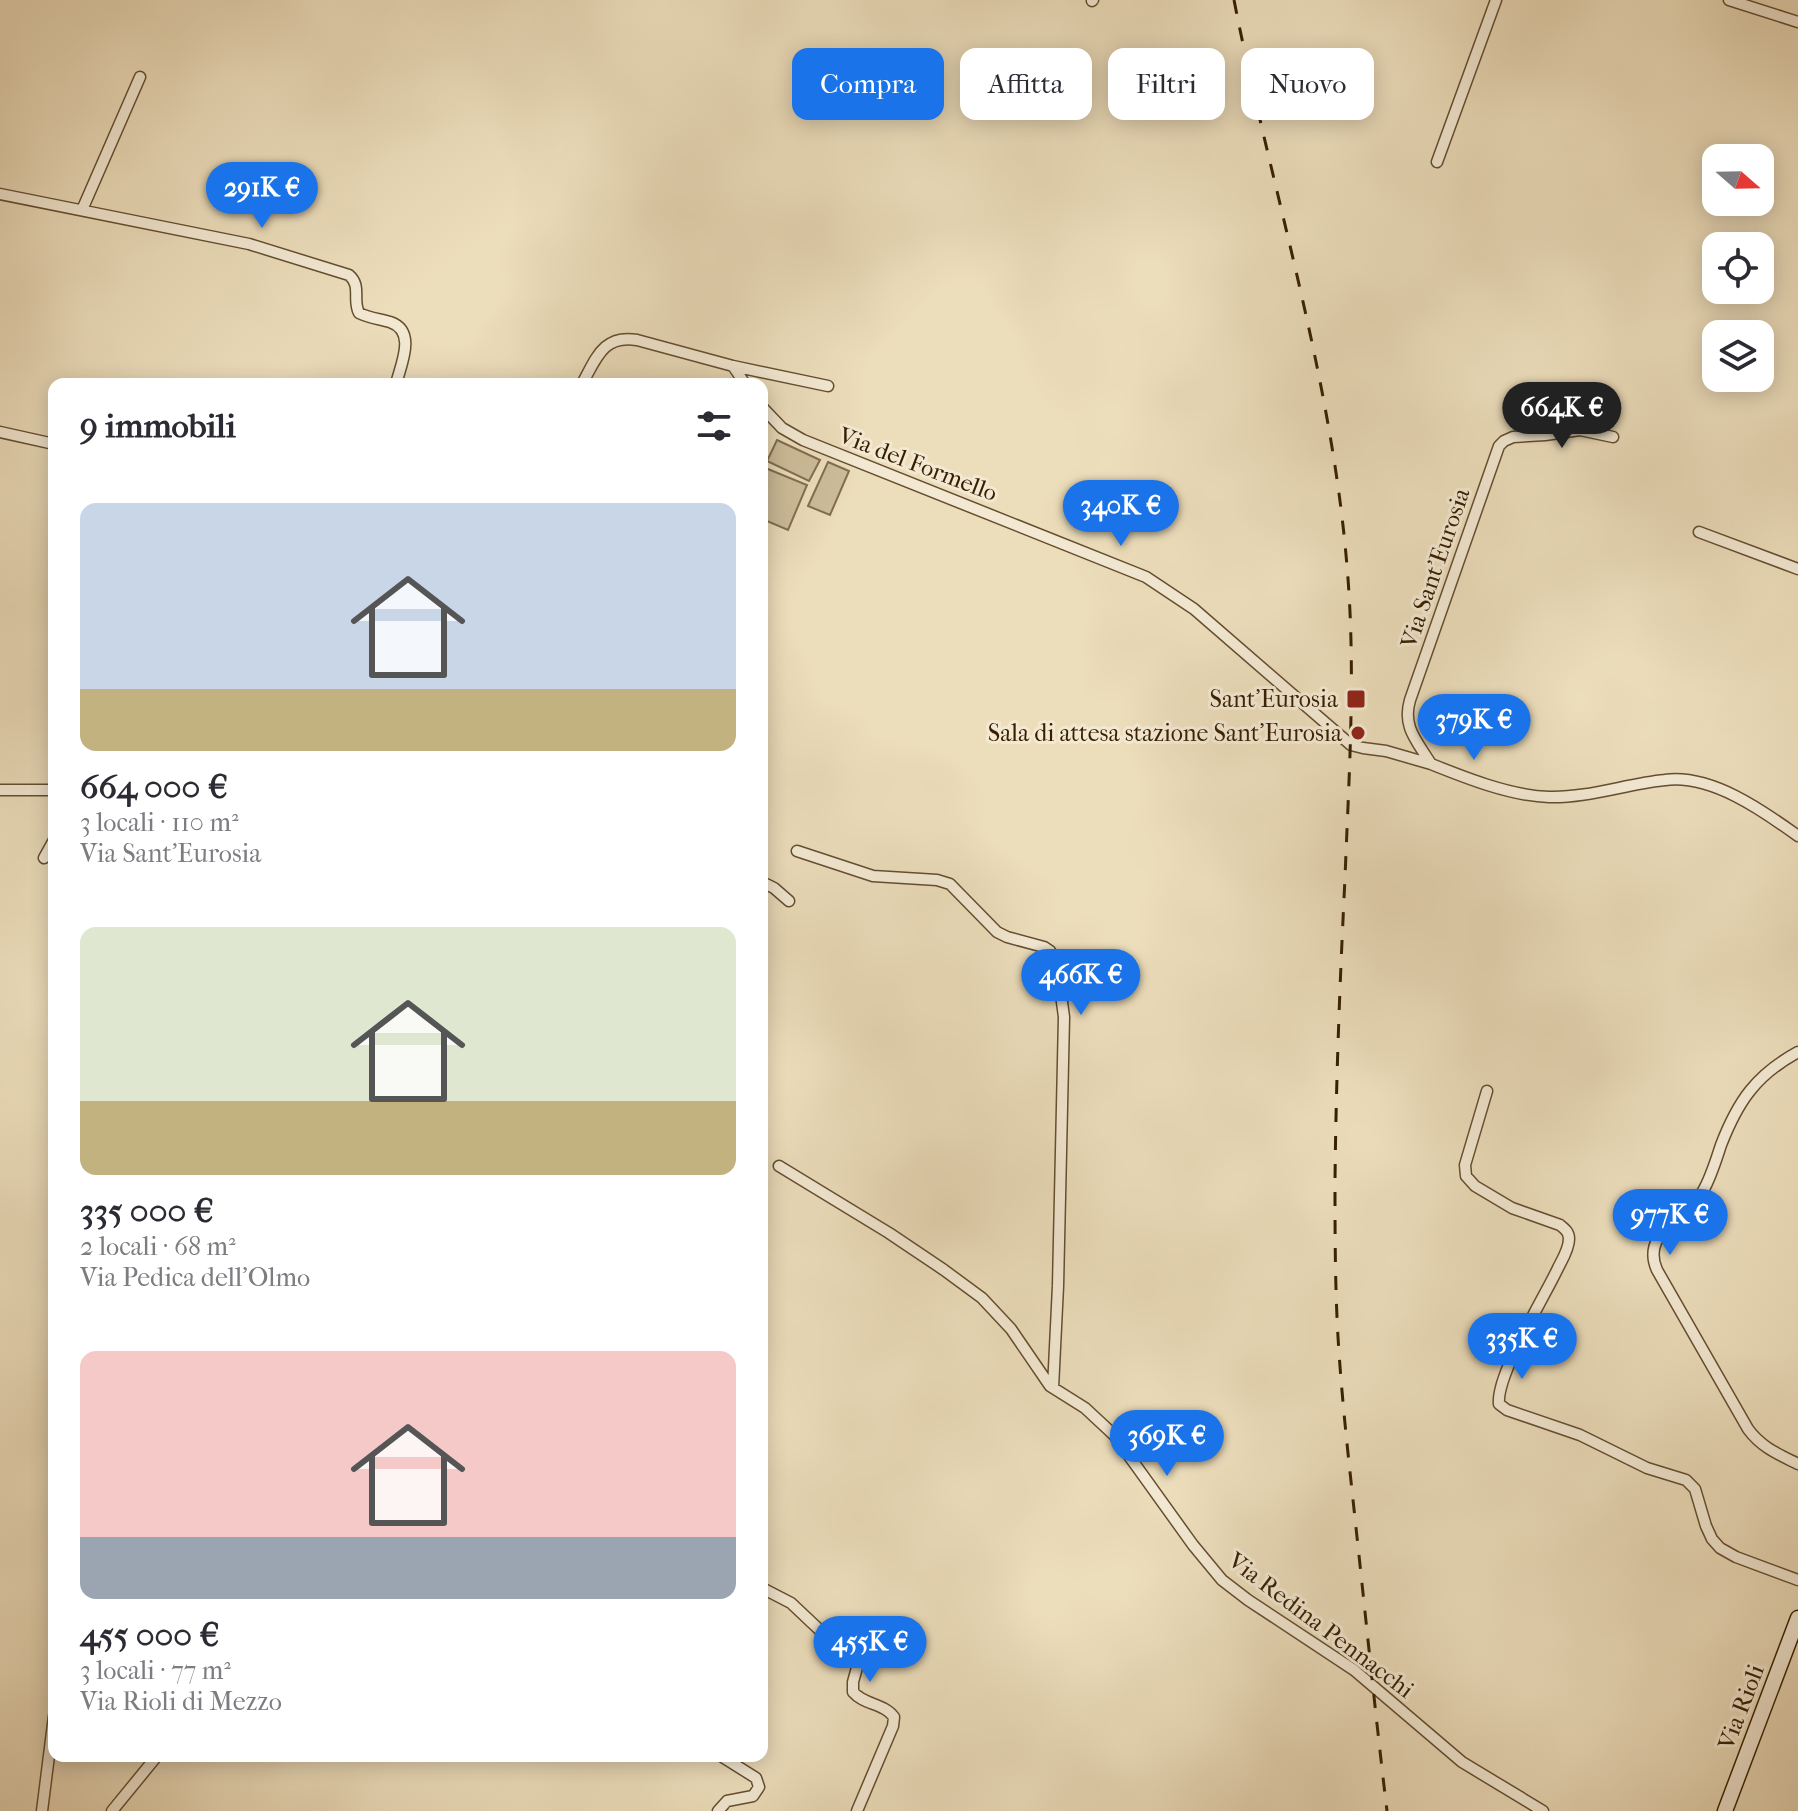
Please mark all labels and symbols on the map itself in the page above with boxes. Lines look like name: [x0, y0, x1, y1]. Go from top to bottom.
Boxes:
north arrow: [1702, 144, 1774, 216]
pin: 291K €: [197, 162, 327, 230]
pin: 664K €: [1497, 382, 1627, 450]
street label: Via del Formello: [834, 421, 1001, 507]
pin: 340K €: [1056, 480, 1186, 548]
street label: Via Sant'Eurosia: [1394, 483, 1476, 653]
place label: Sant'Eurosia: [1210, 685, 1339, 713]
marker: Sant'Eurosia: [1345, 688, 1367, 710]
pin: 379K €: [1409, 694, 1539, 762]
place label: Sala di attesa stazione Sant'Eurosia: [988, 719, 1343, 747]
marker: Sala di attesa stazione Sant'Eurosia: [1349, 724, 1367, 742]
pin: 466K €: [1016, 949, 1146, 1017]
pin: 977K €: [1605, 1189, 1735, 1257]
pin: 335K €: [1457, 1313, 1587, 1381]
pin: 369K €: [1102, 1410, 1232, 1478]
street label: Via Redina Pennacchi: [1222, 1546, 1419, 1704]
pin: 455K €: [805, 1616, 935, 1684]
street label: Via Rioli: [1712, 1660, 1770, 1754]

